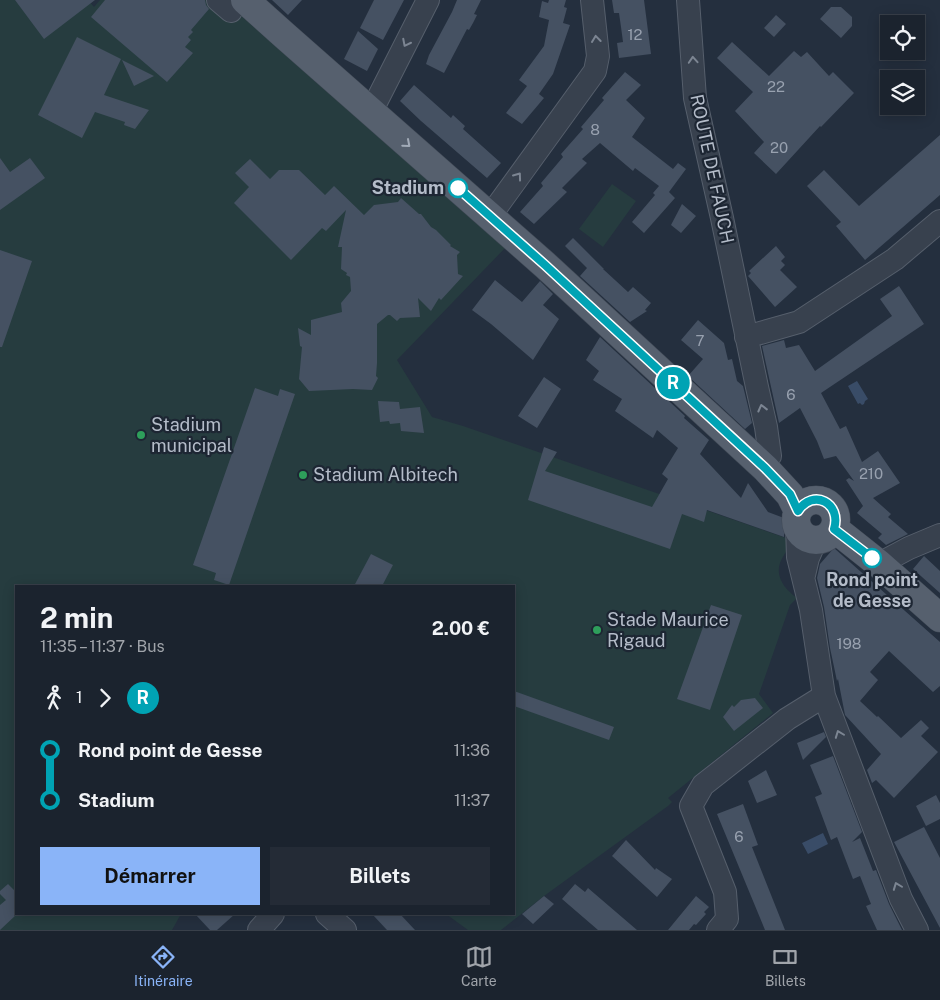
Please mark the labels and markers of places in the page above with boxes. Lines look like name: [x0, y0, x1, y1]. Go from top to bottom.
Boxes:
place label: Stadium: [371, 177, 444, 198]
marker: Stadium: [448, 178, 468, 198]
place label: Stadium municipal: [151, 414, 232, 456]
marker: Stadium municipal: [135, 429, 147, 441]
place label: Stadium Albitech: [313, 464, 458, 485]
marker: Stadium Albitech: [297, 469, 309, 481]
marker: Rond point de Gesse: [862, 548, 882, 568]
place label: Rond point de Gesse: [826, 569, 918, 611]
place label: Stade Maurice Rigaud: [607, 609, 729, 651]
marker: Stade Maurice Rigaud: [591, 624, 603, 636]

